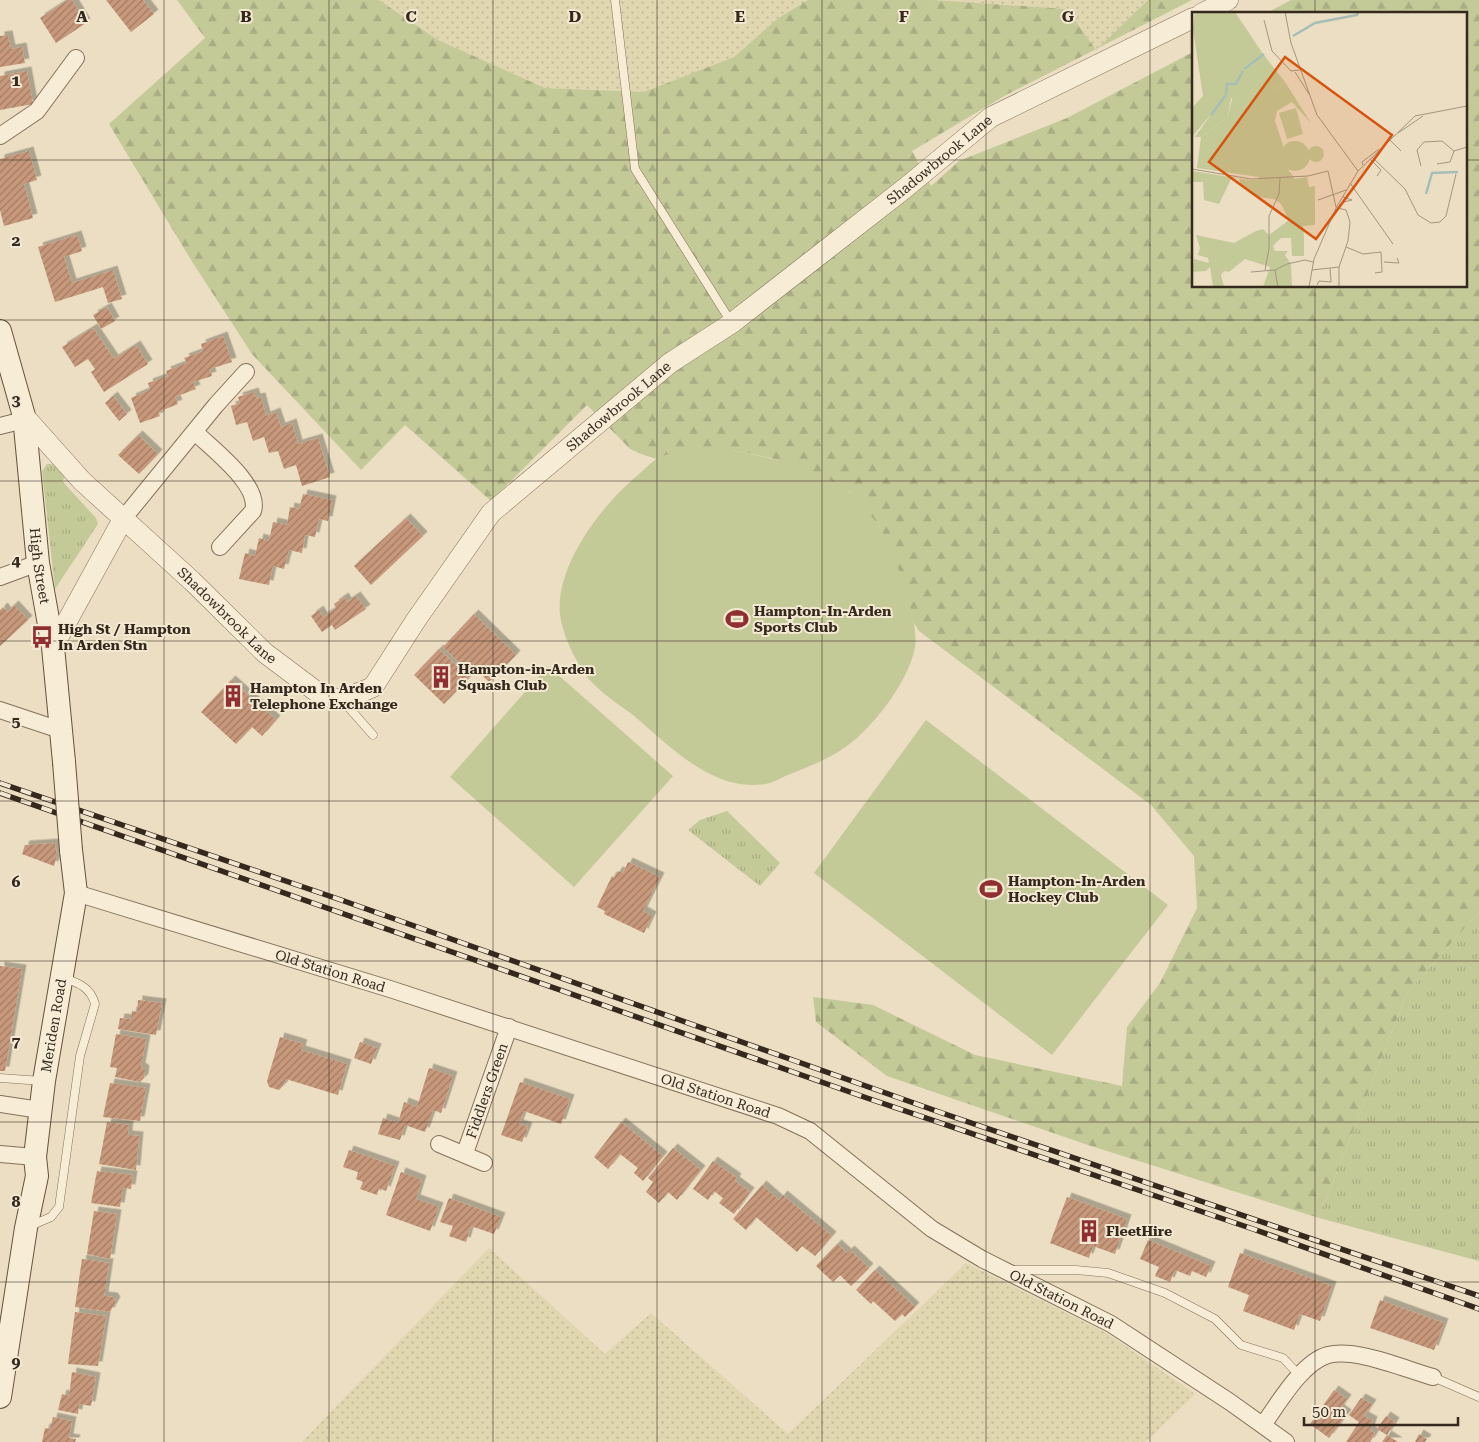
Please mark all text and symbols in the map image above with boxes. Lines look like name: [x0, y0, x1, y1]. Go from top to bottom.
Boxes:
text: A: [76, 7, 88, 26]
text: B: [240, 7, 252, 26]
text: C: [405, 7, 417, 26]
text: D: [569, 7, 582, 26]
text: E: [735, 7, 745, 26]
text: F: [899, 7, 909, 26]
text: G: [1062, 7, 1075, 26]
inset map: [1192, 12, 1466, 288]
text: 1: [12, 71, 21, 90]
street label: Shadowbrook Lane: [883, 111, 995, 208]
text: 2: [12, 231, 21, 250]
street label: Shadowbrook Lane: [563, 358, 674, 455]
text: 3: [12, 391, 21, 410]
street label: High Street: [27, 527, 53, 605]
text: 4: [12, 551, 21, 570]
street label: Shadowbrook Lane: [174, 564, 280, 667]
place label: Hampton-In-Arden Sports Club: [754, 603, 892, 635]
sports icon: Hampton-In-Arden Sports Club: [724, 606, 750, 632]
place label: High St / Hampton In Arden Stn: [58, 621, 191, 653]
bus stop icon: High St / Hampton In Arden Stn: [29, 624, 55, 650]
place label: Hampton-in-Arden Squash Club: [458, 661, 595, 693]
building icon: Hampton-in-Arden Squash Club: [428, 664, 454, 690]
place label: Hampton In Arden Telephone Exchange: [250, 680, 398, 712]
building icon: Hampton In Arden Telephone Exchange: [220, 683, 246, 709]
text: 5: [12, 712, 21, 731]
text: 6: [12, 872, 21, 891]
place label: Hampton-In-Arden Hockey Club: [1008, 873, 1146, 905]
sports icon: Hampton-In-Arden Hockey Club: [978, 876, 1004, 902]
street label: Old Station Road: [273, 946, 388, 995]
street label: Meriden Road: [38, 977, 69, 1074]
text: 7: [12, 1032, 21, 1051]
street label: Fiddlers Green: [463, 1041, 511, 1140]
street label: Old Station Road: [659, 1070, 773, 1121]
text: 8: [12, 1192, 21, 1211]
building icon: FleetHire: [1076, 1218, 1102, 1244]
place label: FleetHire: [1106, 1223, 1172, 1239]
street label: Old Station Road: [1007, 1266, 1116, 1332]
text: 9: [12, 1353, 21, 1372]
scale bar: [1304, 1394, 1458, 1426]
text: 50 m: [1312, 1403, 1347, 1421]

